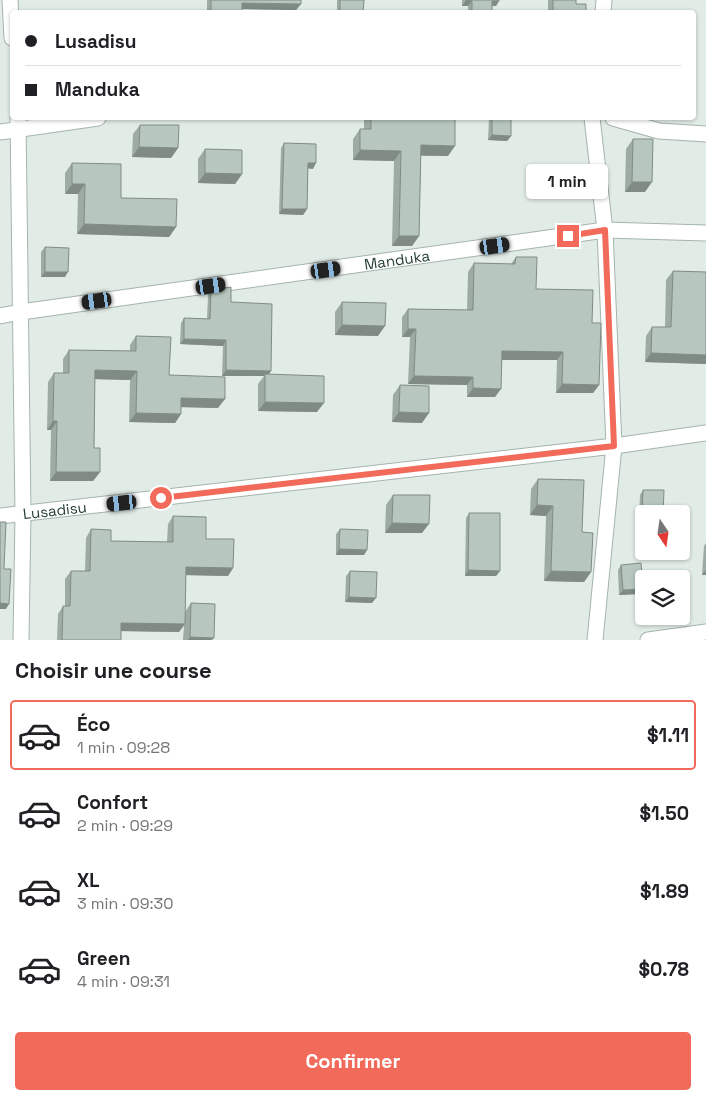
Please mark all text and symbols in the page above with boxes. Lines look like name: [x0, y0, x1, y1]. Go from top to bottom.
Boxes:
text: Lusadisu: [55, 29, 137, 54]
text: Manduka: [55, 77, 140, 102]
callout: 1 min: [527, 164, 609, 198]
text: 1 min: [547, 171, 587, 192]
route end: [557, 225, 579, 247]
car: [479, 236, 510, 256]
street label: Manduka: [363, 245, 431, 273]
car: [310, 260, 341, 280]
car: [195, 276, 226, 296]
car: [81, 291, 112, 311]
route start: [150, 487, 172, 509]
car: [106, 494, 137, 512]
street label: Lusadisu: [22, 497, 88, 523]
north arrow: [635, 505, 690, 560]
map controls: [635, 505, 690, 625]
button: layers: [635, 570, 690, 625]
text: Choisir une course: [15, 656, 212, 684]
text: Éco: [77, 712, 110, 737]
icon: car: [17, 713, 62, 758]
text: $1.11: [647, 723, 689, 748]
text: 1 min · 09:28: [77, 737, 170, 758]
text: Confort: [77, 790, 148, 815]
icon: car: [17, 791, 62, 836]
text: $1.50: [640, 801, 689, 826]
text: 2 min · 09:29: [77, 815, 173, 836]
text: XL: [77, 868, 100, 893]
icon: car: [17, 869, 62, 914]
text: $1.89: [640, 879, 689, 904]
text: 3 min · 09:30: [77, 893, 174, 914]
text: Green: [77, 946, 130, 971]
icon: car: [17, 947, 62, 992]
text: $0.78: [638, 957, 689, 982]
text: 4 min · 09:31: [77, 971, 170, 992]
button: Confirmer: [15, 1032, 691, 1090]

